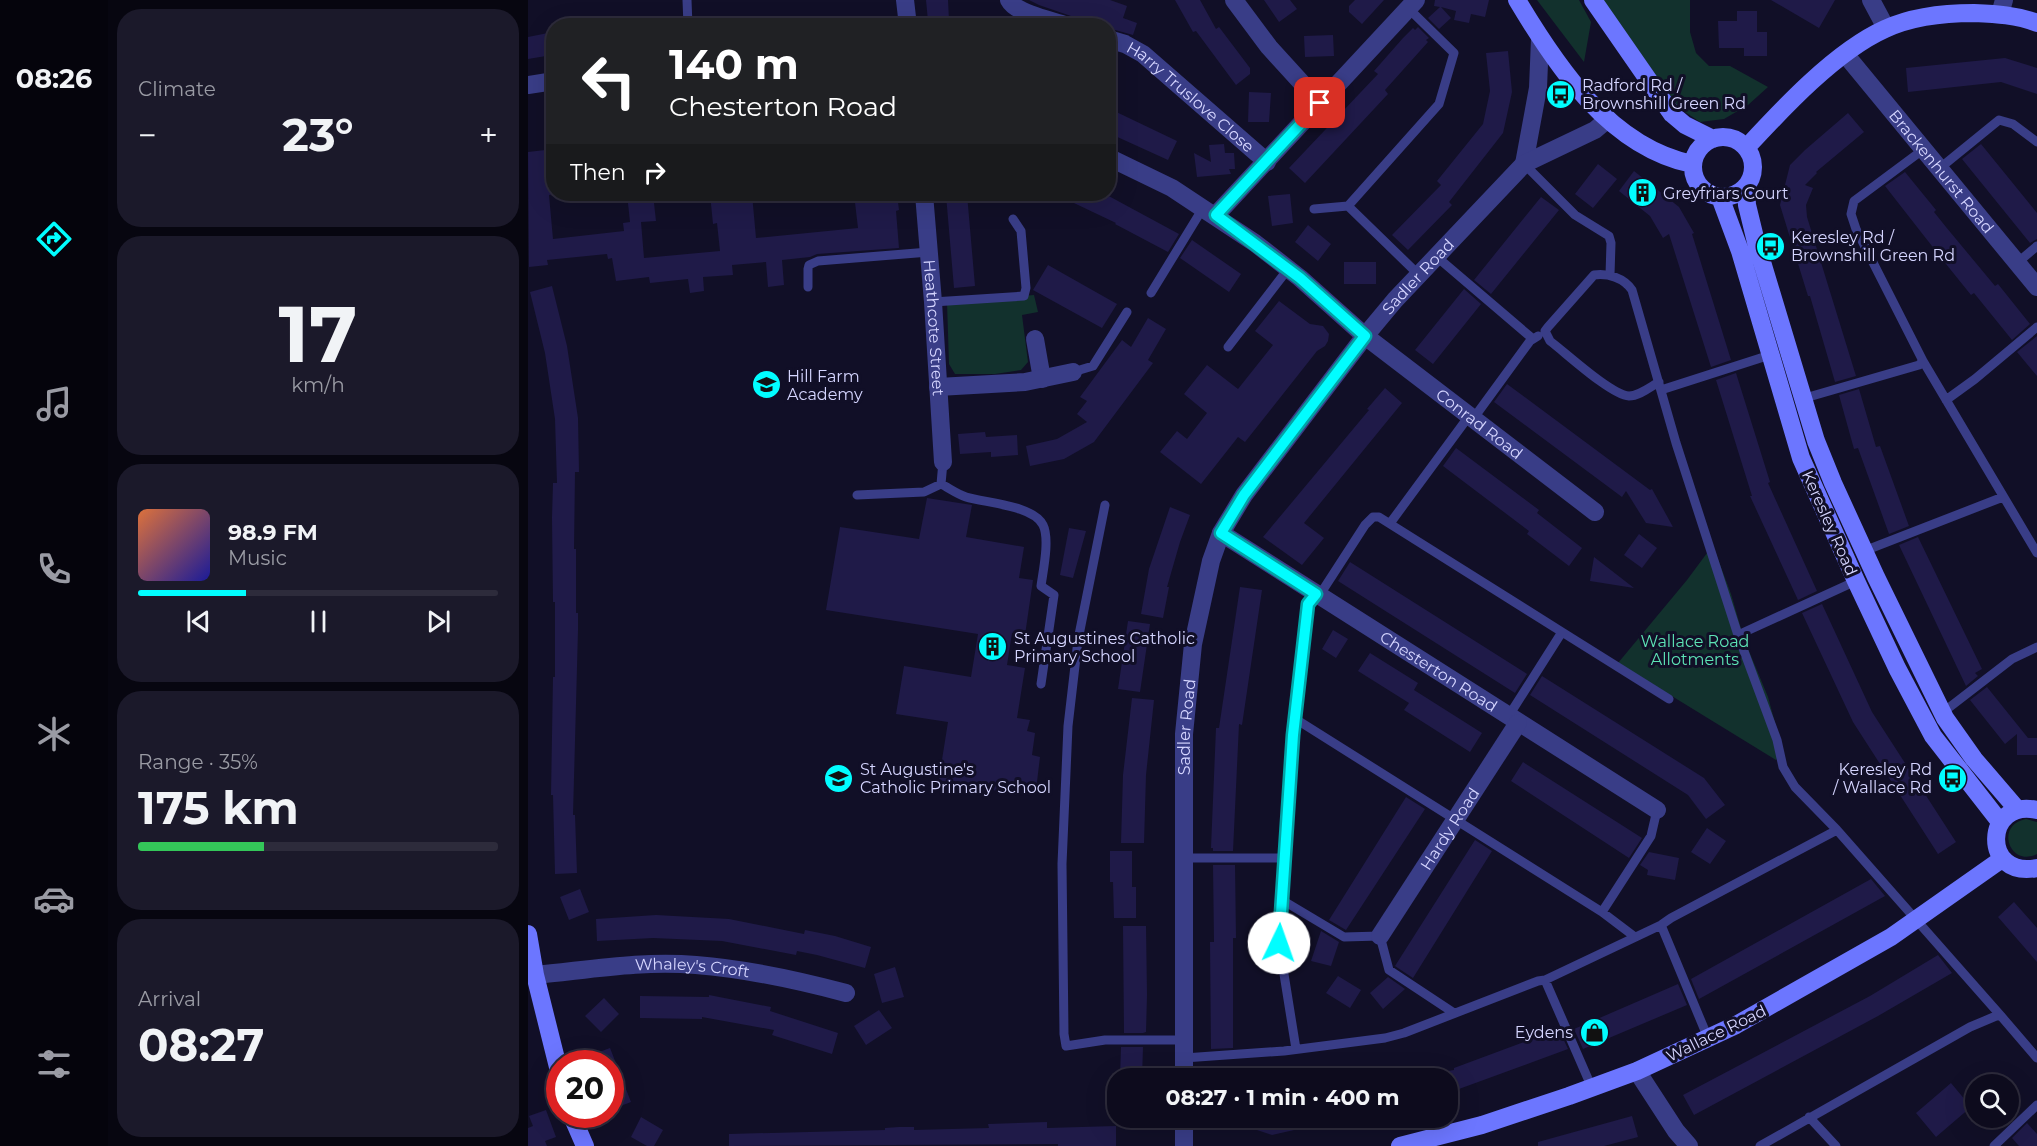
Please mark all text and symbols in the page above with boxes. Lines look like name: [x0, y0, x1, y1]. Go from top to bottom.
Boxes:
text: 140 m: [669, 38, 799, 90]
street label: Harry Truslove Close: [1123, 38, 1258, 156]
icon: left: [570, 42, 648, 120]
text: 08:26: [16, 62, 92, 95]
place label: Radford Rd / Brownshill Green Rd: [1582, 76, 1746, 113]
text: Climate: [138, 77, 216, 101]
pin: [1294, 77, 1345, 128]
bus stop icon: Radford Rd / Brownshill Green Rd: [1545, 78, 1577, 110]
icon: arrive: [1303, 86, 1336, 119]
text: Chesterton Road: [669, 90, 897, 123]
street label: Brackenhurst Road: [1885, 106, 1998, 237]
text: 23°: [282, 107, 354, 162]
text: −: [138, 115, 157, 155]
text: +: [479, 115, 498, 155]
icon: right: [638, 156, 671, 189]
text: Then: [570, 159, 626, 186]
building icon: Greyfriars Court: [1626, 177, 1658, 209]
place label: Greyfriars Court: [1663, 184, 1789, 203]
icon: directions: [33, 218, 75, 260]
place label: Keresley Rd / Brownshill Green Rd: [1791, 228, 1955, 265]
bus stop icon: Keresley Rd / Brownshill Green Rd: [1754, 230, 1786, 262]
street label: Sadler Road: [1378, 235, 1458, 318]
street label: Heathcote Street: [919, 259, 948, 397]
text: 17: [279, 286, 357, 382]
place label: Hill Farm Academy: [787, 367, 863, 404]
school or university icon: Hill Farm Academy: [750, 369, 782, 401]
text: km/h: [291, 373, 345, 397]
icon: music: [33, 383, 75, 425]
street label: Conrad Road: [1432, 385, 1526, 463]
street label: Keresley Road: [1798, 468, 1861, 579]
text: 98.9 FM: [228, 519, 318, 546]
text: Music: [228, 546, 287, 570]
icon: phone: [33, 548, 75, 590]
icon: previous: [182, 605, 215, 638]
icon: pause: [302, 605, 335, 638]
icon: next: [422, 605, 455, 638]
street label: Chesterton Road: [1376, 627, 1501, 716]
place label: St Augustines Catholic Primary School: [1014, 629, 1195, 666]
building icon: St Augustines Catholic Primary School: [977, 631, 1009, 663]
park label: Wallace Road Allotments: [1641, 632, 1749, 669]
street label: Sadler Road: [1175, 678, 1199, 775]
icon: climate: [33, 713, 75, 755]
text: Range · 35%: [138, 750, 258, 774]
place label: St Augustine's Catholic Primary School: [860, 760, 1051, 797]
place label: Keresley Rd / Wallace Rd: [1832, 760, 1932, 797]
school or university icon: St Augustine's Catholic Primary School: [823, 762, 855, 794]
bus stop icon: Keresley Rd / Wallace Rd: [1937, 762, 1969, 794]
text: 175 km: [138, 780, 299, 835]
street label: Hardy Road: [1416, 784, 1484, 874]
icon: car: [33, 878, 75, 920]
position arrow: [1247, 911, 1311, 975]
street label: Whaley's Croft: [634, 955, 751, 982]
text: Arrival: [138, 987, 201, 1011]
street label: Wallace Road: [1663, 1001, 1769, 1066]
shop icon: Eydens: [1578, 1016, 1610, 1048]
text: 08:27: [138, 1017, 265, 1072]
place label: Eydens: [1515, 1023, 1573, 1042]
icon: filters: [33, 1043, 75, 1085]
speed limit sign: 20: [546, 1050, 624, 1128]
map controls: [1965, 1074, 2019, 1128]
button: search: [1965, 1074, 2019, 1128]
text: 08:27 · 1 min · 400 m: [1165, 1084, 1400, 1111]

